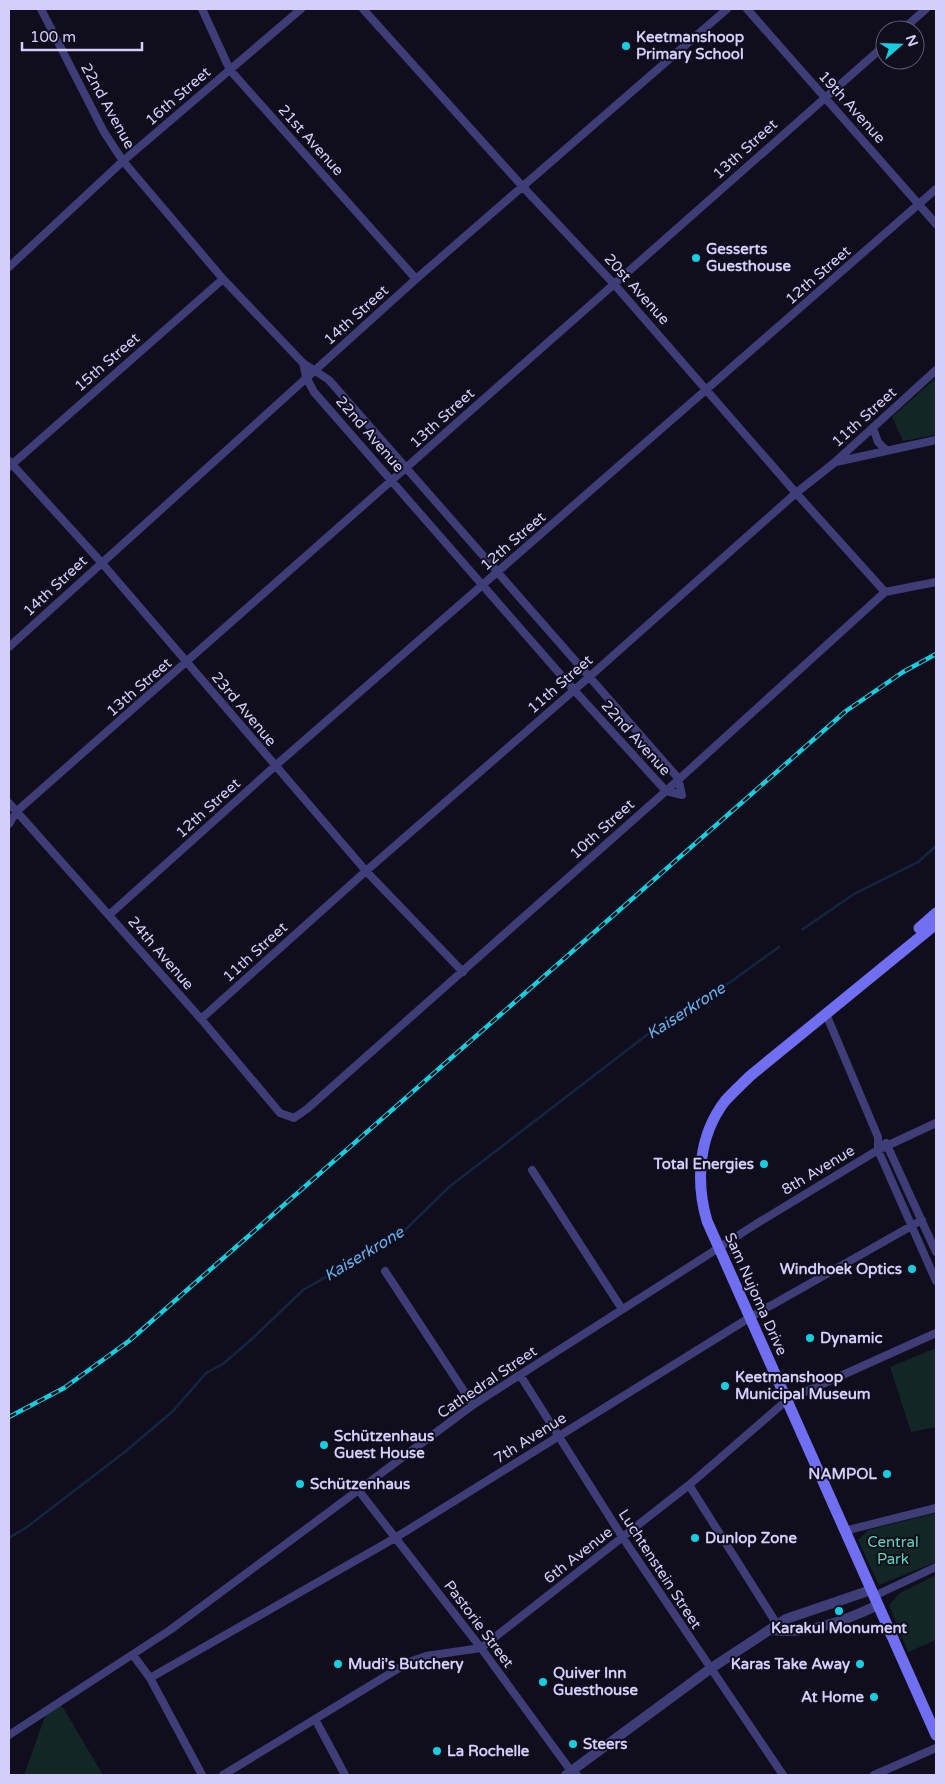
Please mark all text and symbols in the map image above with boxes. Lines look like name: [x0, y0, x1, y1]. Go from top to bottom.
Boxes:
scale bar: [22, 20, 142, 52]
north arrow: [875, 20, 925, 70]
text: 100 m: [30, 28, 76, 46]
place label: Keetmanshoop Primary School: [636, 28, 745, 64]
text: N: [902, 33, 922, 49]
marker: Keetmanshoop Primary School: [620, 40, 632, 52]
street label: 22nd Avenue: [77, 60, 139, 152]
street label: 16th Street: [142, 63, 214, 129]
street label: 19th Avenue: [815, 67, 889, 147]
street label: 21st Avenue: [274, 101, 348, 179]
street label: 13th Street: [709, 115, 781, 183]
place label: Gesserts Guesthouse: [706, 240, 791, 275]
street label: 12th Street: [782, 242, 854, 308]
street label: 20st Avenue: [600, 250, 674, 328]
marker: Gesserts Guesthouse: [690, 252, 702, 264]
street label: 14th Street: [320, 281, 392, 349]
street label: 15th Street: [71, 329, 143, 395]
street label: 11th Street: [828, 383, 900, 451]
street label: 13th Street: [406, 384, 478, 452]
street label: 22nd Avenue: [332, 392, 408, 476]
street label: 12th Street: [477, 508, 549, 574]
street label: 14th Street: [19, 552, 91, 620]
street label: 11th Street: [524, 651, 596, 717]
street label: 13th Street: [103, 654, 175, 720]
street label: 23rd Avenue: [208, 668, 280, 750]
street label: 22nd Avenue: [598, 697, 674, 779]
street label: 12th Street: [172, 774, 244, 842]
street label: 10th Street: [566, 795, 638, 863]
street label: 24th Avenue: [124, 913, 198, 993]
street label: 11th Street: [219, 918, 291, 986]
water label: Kaiserkrone: [643, 978, 730, 1044]
street label: 8th Avenue: [778, 1141, 858, 1199]
place label: Total Energies: [652, 1155, 754, 1174]
marker: Total Energies: [758, 1158, 770, 1170]
water label: Kaiserkrone: [320, 1222, 408, 1286]
street label: Sam Nujoma Drive: [721, 1230, 791, 1358]
place label: Windhoek Optics: [780, 1260, 902, 1279]
marker: Windhoek Optics: [906, 1263, 918, 1275]
place label: Dynamic: [820, 1329, 882, 1348]
marker: Dynamic: [804, 1332, 816, 1344]
street label: Cathedral Street: [434, 1342, 540, 1422]
place label: Keetmanshoop Municipal Museum: [735, 1368, 871, 1404]
marker: Keetmanshoop Municipal Museum: [719, 1380, 731, 1392]
street label: 7th Avenue: [491, 1409, 569, 1467]
place label: Schützenhaus Guest House: [334, 1427, 434, 1462]
marker: Schützenhaus Guest House: [318, 1439, 330, 1451]
place label: NAMPOL: [808, 1465, 877, 1483]
marker: NAMPOL: [881, 1468, 893, 1480]
place label: Schützenhaus: [310, 1475, 410, 1493]
marker: Schützenhaus: [294, 1478, 306, 1490]
street label: Luchtenstein Street: [615, 1506, 706, 1632]
street label: 6th Avenue: [540, 1523, 616, 1587]
place label: Dunlop Zone: [705, 1529, 797, 1548]
marker: Dunlop Zone: [689, 1532, 701, 1544]
park label: Central Park: [867, 1533, 919, 1568]
street label: Pastorie Street: [440, 1577, 518, 1671]
marker: Karakul Monument: [833, 1605, 845, 1617]
place label: Karakul Monument: [771, 1619, 907, 1637]
place label: Mudi's Butchery: [348, 1655, 464, 1674]
place label: Karas Take Away: [731, 1655, 850, 1674]
marker: Mudi's Butchery: [332, 1658, 344, 1670]
marker: Karas Take Away: [854, 1658, 866, 1670]
place label: Quiver Inn Guesthouse: [553, 1664, 638, 1699]
marker: Quiver Inn Guesthouse: [537, 1676, 549, 1688]
place label: At Home: [801, 1688, 864, 1706]
marker: At Home: [868, 1691, 880, 1703]
place label: Steers: [583, 1735, 627, 1753]
marker: Steers: [567, 1738, 579, 1750]
place label: La Rochelle: [447, 1742, 530, 1760]
marker: La Rochelle: [431, 1745, 443, 1757]

